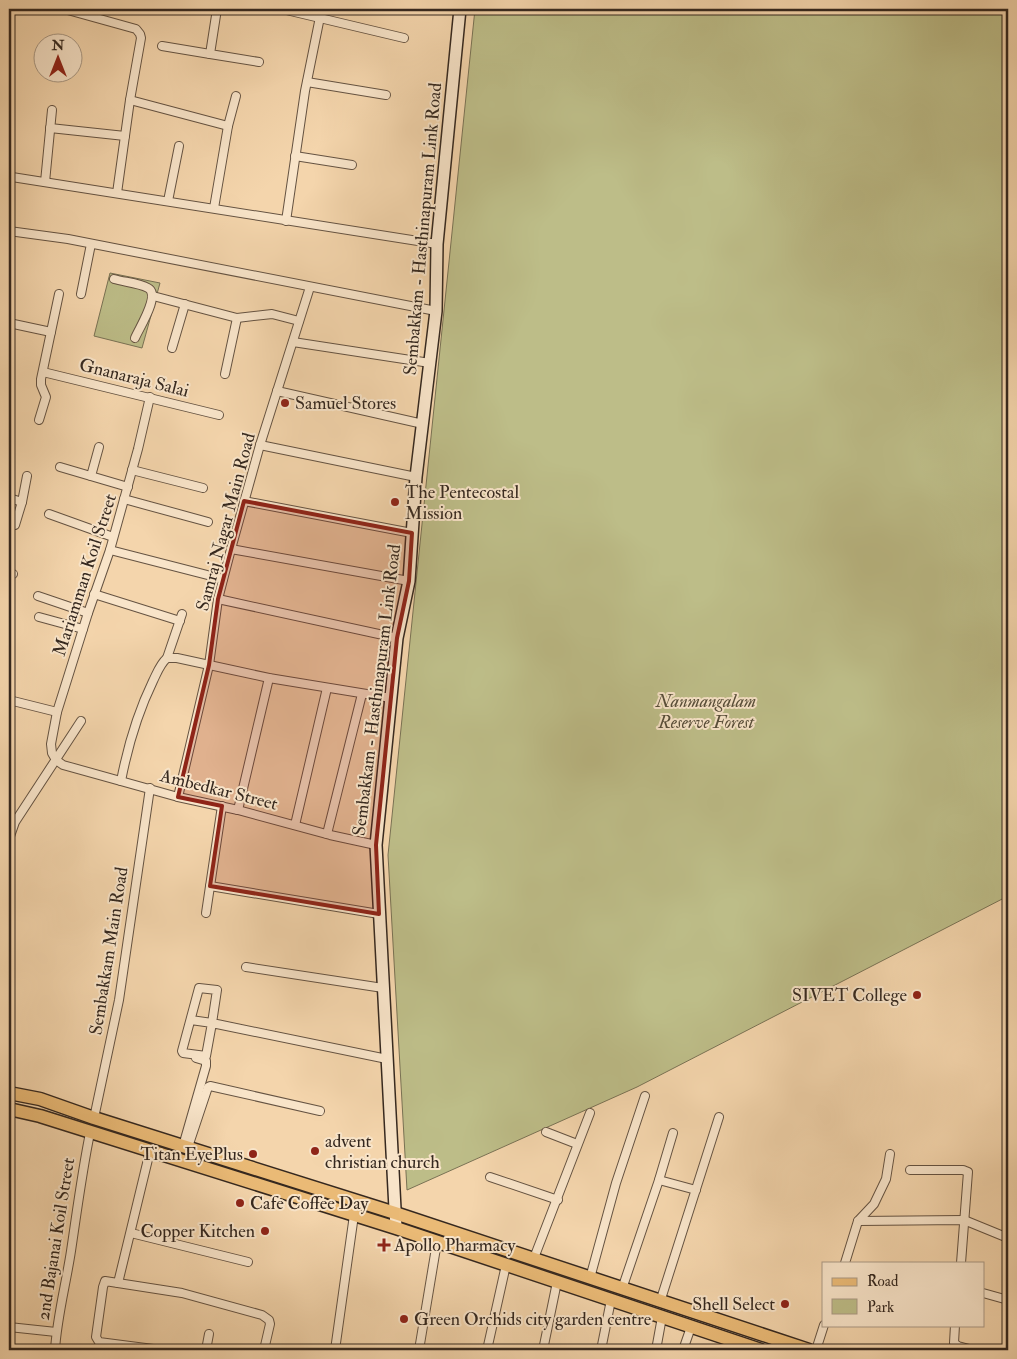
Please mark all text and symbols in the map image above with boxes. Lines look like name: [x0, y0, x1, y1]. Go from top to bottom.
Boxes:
north arrow: [32, 32, 82, 82]
text: N: [51, 37, 65, 54]
street label: Sembakkam - Hasthinapuram Link Road: [399, 82, 447, 376]
street label: Gnanaraja Salai: [77, 353, 191, 403]
place label: Samuel Stores: [295, 392, 396, 415]
marker: Samuel Stores: [279, 397, 291, 409]
street label: Samraj Nagar Main Road: [191, 430, 261, 614]
place label: The Pentecostal Mission: [405, 481, 520, 525]
street label: Mariamman Koil Street: [48, 491, 122, 659]
marker: The Pentecostal Mission: [389, 496, 401, 508]
street label: Sembakkam - Hasthinapuram Link Road: [348, 543, 406, 837]
park label: Nanmangalam Reserve Forest: [655, 690, 756, 734]
street label: Ambedkar Street: [157, 764, 280, 816]
street label: Sembakkam Main Road: [84, 865, 134, 1037]
place label: SIVET College: [792, 984, 907, 1007]
marker: SIVET College: [911, 989, 923, 1001]
place label: advent christian church: [325, 1130, 440, 1174]
place label: Titan EyePlus: [140, 1143, 243, 1166]
marker: advent christian church: [309, 1145, 321, 1157]
marker: Titan EyePlus: [247, 1148, 259, 1160]
street label: 2nd Bajanai Koil Street: [32, 1156, 80, 1322]
place label: Cafe Coffee Day: [250, 1192, 369, 1215]
marker: Cafe Coffee Day: [234, 1197, 246, 1209]
place label: Copper Kitchen: [140, 1220, 255, 1243]
marker: Copper Kitchen: [259, 1225, 271, 1237]
place label: Apollo Pharmacy: [393, 1234, 516, 1257]
marker: Apollo Pharmacy: [378, 1239, 390, 1251]
legend: [822, 1262, 984, 1326]
text: Road: [867, 1272, 899, 1291]
place label: Shell Select: [692, 1293, 775, 1316]
marker: Shell Select: [779, 1298, 791, 1310]
text: Park: [867, 1298, 894, 1317]
place label: Green Orchids city garden centre: [414, 1308, 652, 1331]
marker: Green Orchids city garden centre: [398, 1313, 410, 1325]

